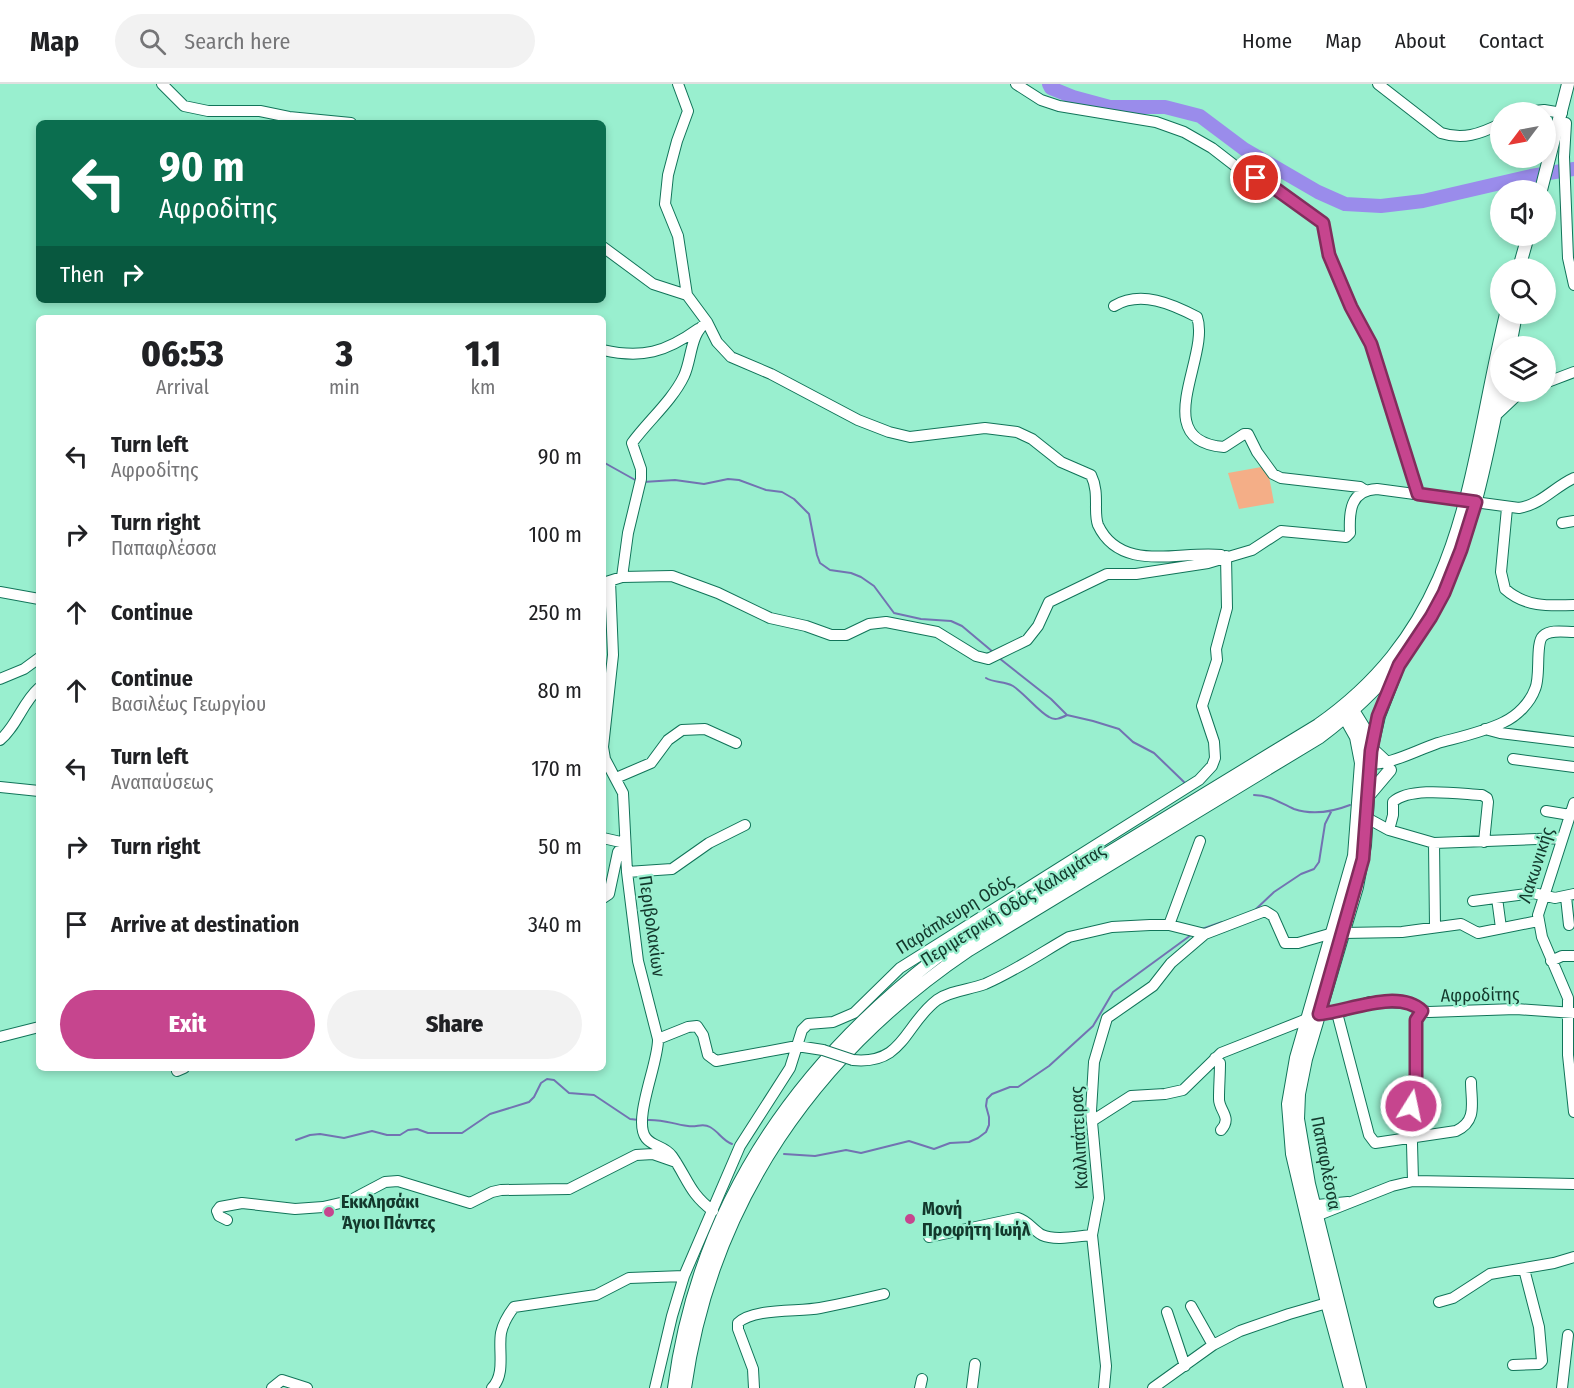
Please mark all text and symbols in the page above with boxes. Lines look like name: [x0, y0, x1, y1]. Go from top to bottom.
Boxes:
search box: [115, 14, 535, 68]
text: Map: [30, 25, 79, 58]
icon: search: [136, 25, 169, 58]
text: Search here: [184, 28, 290, 55]
text: Home: [1242, 28, 1292, 54]
text: Map: [1325, 28, 1362, 54]
text: About: [1395, 28, 1446, 54]
text: Contact: [1479, 28, 1544, 54]
north arrow: [1490, 102, 1556, 168]
map controls: [1490, 102, 1556, 402]
text: 90 m: [159, 142, 244, 192]
icon: left: [60, 144, 138, 222]
pin: [1230, 152, 1281, 203]
icon: arrive: [1239, 161, 1272, 194]
button: sound: [1490, 180, 1556, 246]
text: Αφροδίτης: [159, 193, 277, 225]
icon: right: [116, 258, 149, 291]
button: search: [1490, 258, 1556, 324]
text: Then: [60, 261, 104, 288]
text: 06:53: [141, 332, 224, 376]
text: 3: [336, 332, 353, 376]
text: 1.1: [465, 332, 501, 376]
button: layers: [1490, 336, 1556, 402]
text: Arrival: [156, 375, 209, 399]
text: min: [329, 375, 360, 399]
text: km: [471, 375, 495, 399]
text: Turn left: [111, 431, 189, 458]
icon: left: [60, 440, 93, 473]
text: 90 m: [538, 443, 582, 470]
text: Αφροδίτης: [111, 458, 199, 482]
text: Turn right: [111, 509, 200, 536]
icon: right: [60, 518, 93, 551]
text: 100 m: [528, 521, 582, 548]
text: Παπαφλέσσα: [111, 536, 217, 560]
icon: ahead: [60, 596, 93, 629]
text: Continue: [111, 599, 193, 626]
text: 250 m: [529, 599, 582, 626]
text: Continue: [111, 665, 193, 692]
icon: ahead: [60, 674, 93, 707]
text: 80 m: [537, 677, 582, 704]
text: Βασιλέως Γεωργίου: [111, 692, 266, 716]
text: Turn left: [111, 743, 189, 770]
icon: left: [60, 752, 93, 785]
text: 170 m: [531, 755, 582, 782]
text: Αναπαύσεως: [111, 770, 213, 794]
street label: Λακωνικής: [1513, 824, 1559, 906]
icon: right: [60, 830, 93, 863]
text: Turn right: [111, 833, 200, 860]
text: 50 m: [538, 833, 582, 860]
street label: Περιμετρική Οδός Καλαμάτας: [916, 839, 1110, 971]
street label: Παράπλευρη Οδός: [892, 869, 1018, 959]
street label: Περιβολακίων: [634, 874, 670, 978]
icon: arrive: [60, 908, 93, 941]
text: Arrive at destination: [111, 911, 299, 938]
text: 340 m: [528, 911, 582, 938]
street label: Αφροδίτης: [1440, 983, 1520, 1007]
button: Exit: [60, 990, 315, 1059]
button: Share: [327, 990, 582, 1059]
position arrow: [1379, 1074, 1443, 1138]
street label: Καλλιπάτειρας: [1065, 1085, 1093, 1190]
street label: Παπαφλέσσα: [1306, 1114, 1346, 1212]
place label: Εκκλησάκι Άγιοι Πάντες: [341, 1191, 436, 1234]
place label: Μονή Προφήτη Ιωήλ: [922, 1198, 1032, 1241]
marker: Εκκλησάκι Άγιοι Πάντες: [322, 1205, 336, 1219]
marker: Μονή Προφήτη Ιωήλ: [903, 1212, 917, 1226]

